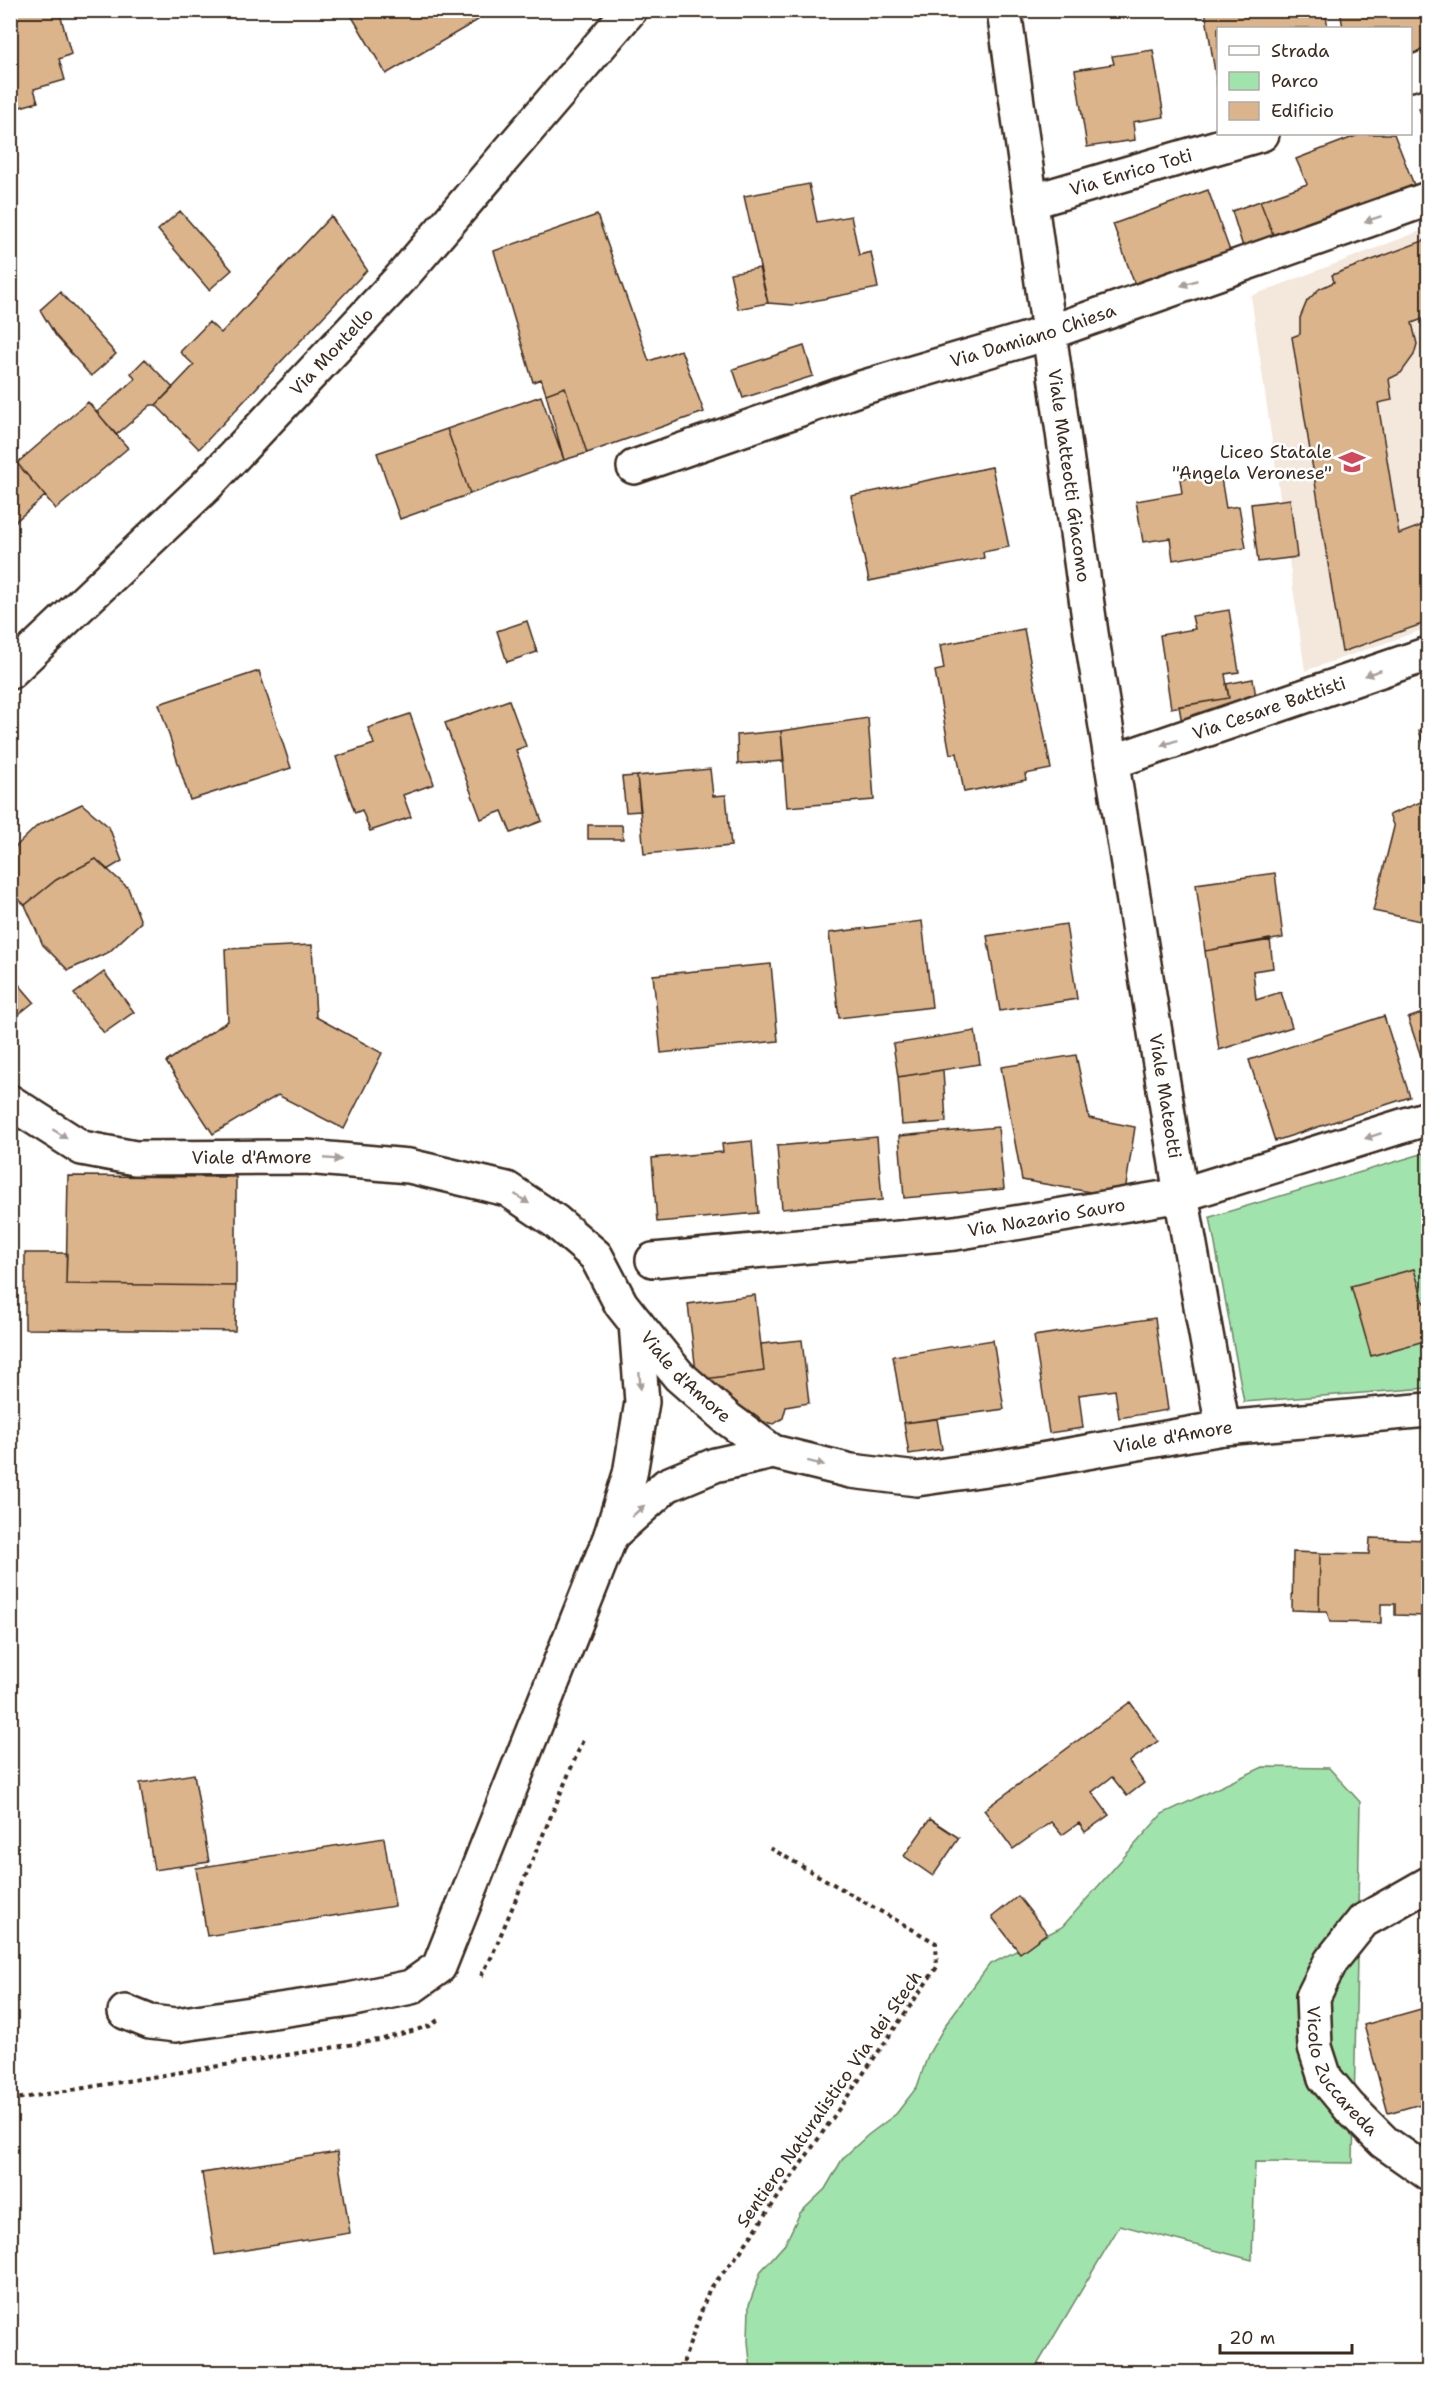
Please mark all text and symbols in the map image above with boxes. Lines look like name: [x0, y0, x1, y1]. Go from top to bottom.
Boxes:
legend: [1217, 27, 1412, 135]
text: Strada: [1271, 39, 1330, 63]
text: Parco: [1271, 69, 1319, 93]
text: Edificio: [1271, 99, 1334, 123]
street label: Via Enrico Toti: [1067, 143, 1195, 202]
one-way arrow: [1364, 214, 1382, 224]
one-way arrow: [1180, 279, 1198, 289]
street label: Via Damiano Chiesa: [947, 298, 1119, 373]
street label: Via Montello: [285, 303, 379, 401]
street label: Viale Matteotti Giacomo: [1042, 367, 1096, 584]
place label: Liceo Statale "Angela Veronese": [1172, 440, 1332, 485]
school or university icon: Liceo Statale "Angela Veronese": [1337, 447, 1367, 477]
one-way arrow: [1364, 669, 1382, 678]
street label: Via Cesare Battisti: [1189, 671, 1349, 746]
one-way arrow: [1160, 739, 1178, 749]
street label: Viale Mateotti: [1143, 1032, 1187, 1160]
one-way arrow: [51, 1128, 68, 1139]
one-way arrow: [1364, 1131, 1382, 1141]
street label: Viale d'Amore: [191, 1145, 313, 1170]
one-way arrow: [324, 1155, 343, 1164]
street label: Via Nazario Sauro: [966, 1193, 1127, 1243]
one-way arrow: [514, 1194, 531, 1205]
street label: Viale d'Amore: [635, 1326, 736, 1428]
one-way arrow: [635, 1372, 645, 1391]
street label: Viale d'Amore: [1112, 1415, 1234, 1459]
one-way arrow: [807, 1458, 825, 1468]
one-way arrow: [631, 1504, 645, 1518]
street label: Sentiero Naturalistico Via dei Stech: [731, 1966, 927, 2232]
street label: Vicolo Zuccareda: [1301, 2005, 1383, 2141]
scale bar: [1220, 2317, 1352, 2355]
text: 20 m: [1229, 2326, 1275, 2350]

